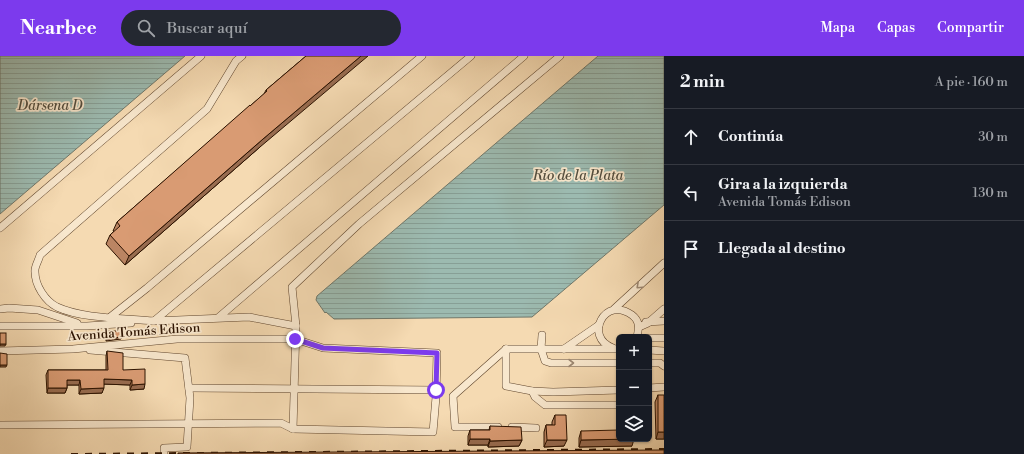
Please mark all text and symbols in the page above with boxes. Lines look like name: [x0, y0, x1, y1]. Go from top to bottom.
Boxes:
search box: [121, 10, 401, 46]
text: Nearbee: [20, 16, 97, 40]
icon: search: [135, 17, 157, 39]
text: Buscar aquí: [167, 19, 248, 38]
text: Mapa: [820, 19, 855, 37]
text: Capas: [877, 19, 915, 37]
text: Compartir: [937, 19, 1004, 37]
text: 2 min: [680, 71, 725, 93]
text: A pie · 160 m: [935, 74, 1008, 90]
water label: Dársena D: [16, 97, 83, 115]
icon: ahead: [680, 126, 702, 148]
text: Continúa: [718, 127, 783, 146]
text: 30 m: [978, 129, 1008, 145]
water label: Río de la Plata: [532, 167, 623, 185]
text: Gira a la izquierda: [718, 175, 848, 194]
icon: left: [680, 182, 702, 204]
text: 130 m: [973, 185, 1008, 201]
text: Avenida Tomás Edison: [718, 194, 851, 210]
icon: arrive: [680, 238, 702, 260]
text: Llegada al destino: [718, 239, 846, 258]
one-way arrow: [636, 281, 644, 288]
street label: Avenida Tomás Edison: [66, 319, 201, 345]
route end: [286, 330, 304, 348]
map controls: [616, 334, 652, 442]
button: +: [616, 334, 652, 370]
one-way arrow: [568, 359, 574, 367]
button: −: [616, 370, 652, 406]
route start: [427, 381, 445, 399]
button: layers: [616, 406, 652, 442]

